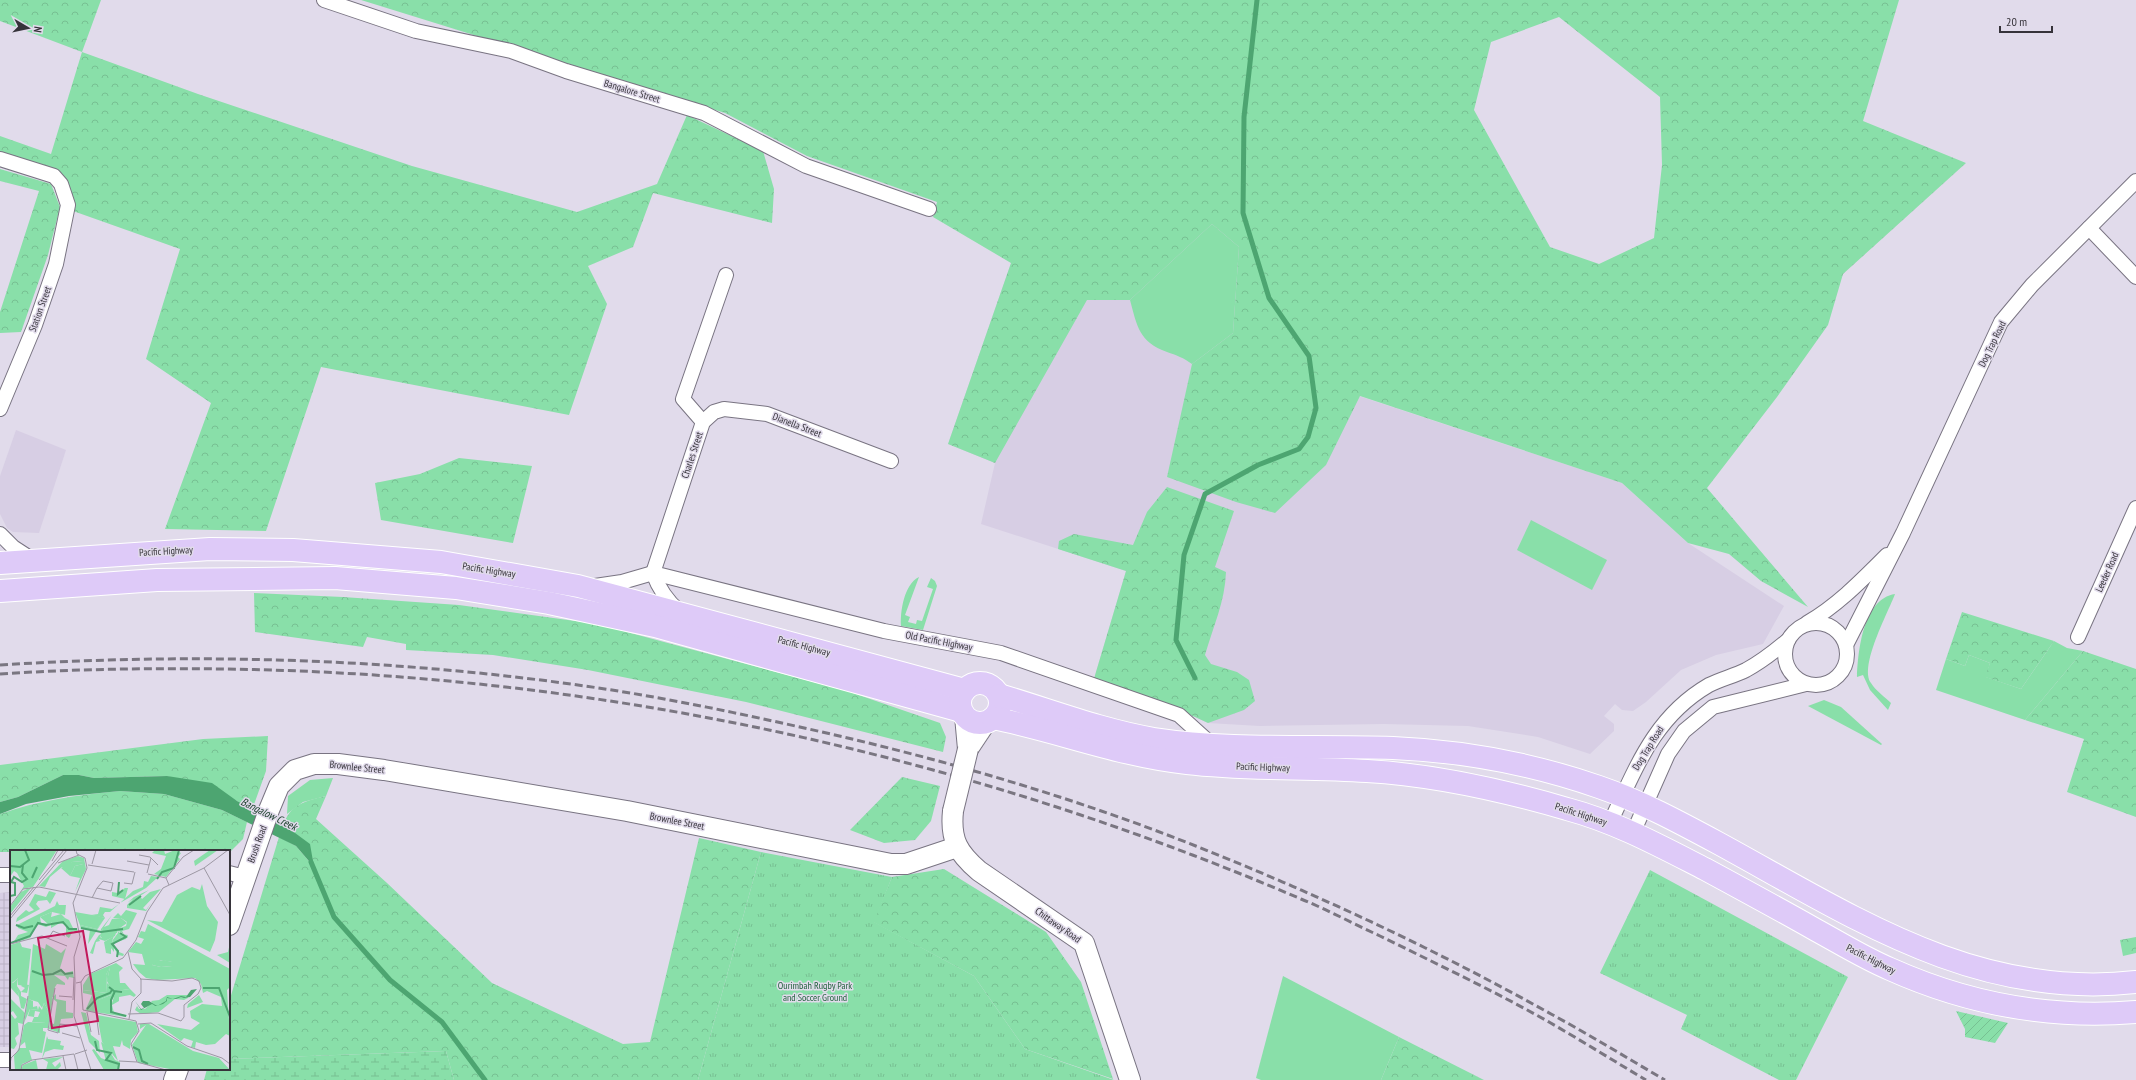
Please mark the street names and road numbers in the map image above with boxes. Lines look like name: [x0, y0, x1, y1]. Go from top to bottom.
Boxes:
street label: Bangalore Street: [602, 76, 662, 106]
street label: Station Street: [26, 284, 54, 334]
street label: Dog Trap Road: [1975, 319, 2009, 369]
street label: Dianella Street: [771, 410, 824, 440]
street label: Charles Street: [678, 430, 706, 480]
street label: Pacific Highway: [139, 543, 193, 559]
street label: Leeder Road: [2092, 550, 2122, 594]
street label: Pacific Highway: [461, 559, 517, 581]
street label: Old Pacific Highway: [904, 628, 974, 654]
street label: Pacific Highway: [776, 633, 832, 659]
street label: Dog Trap Road: [1629, 724, 1667, 772]
street label: Brownlee Street: [329, 758, 385, 776]
street label: Pacific Highway: [1236, 760, 1290, 774]
street label: Pacific Highway: [1553, 800, 1609, 829]
street label: Brownlee Street: [649, 809, 706, 833]
street label: Brush Road: [244, 824, 270, 864]
street label: Chittaway Road: [1032, 904, 1084, 946]
street label: Pacific Highway: [1844, 941, 1898, 977]

